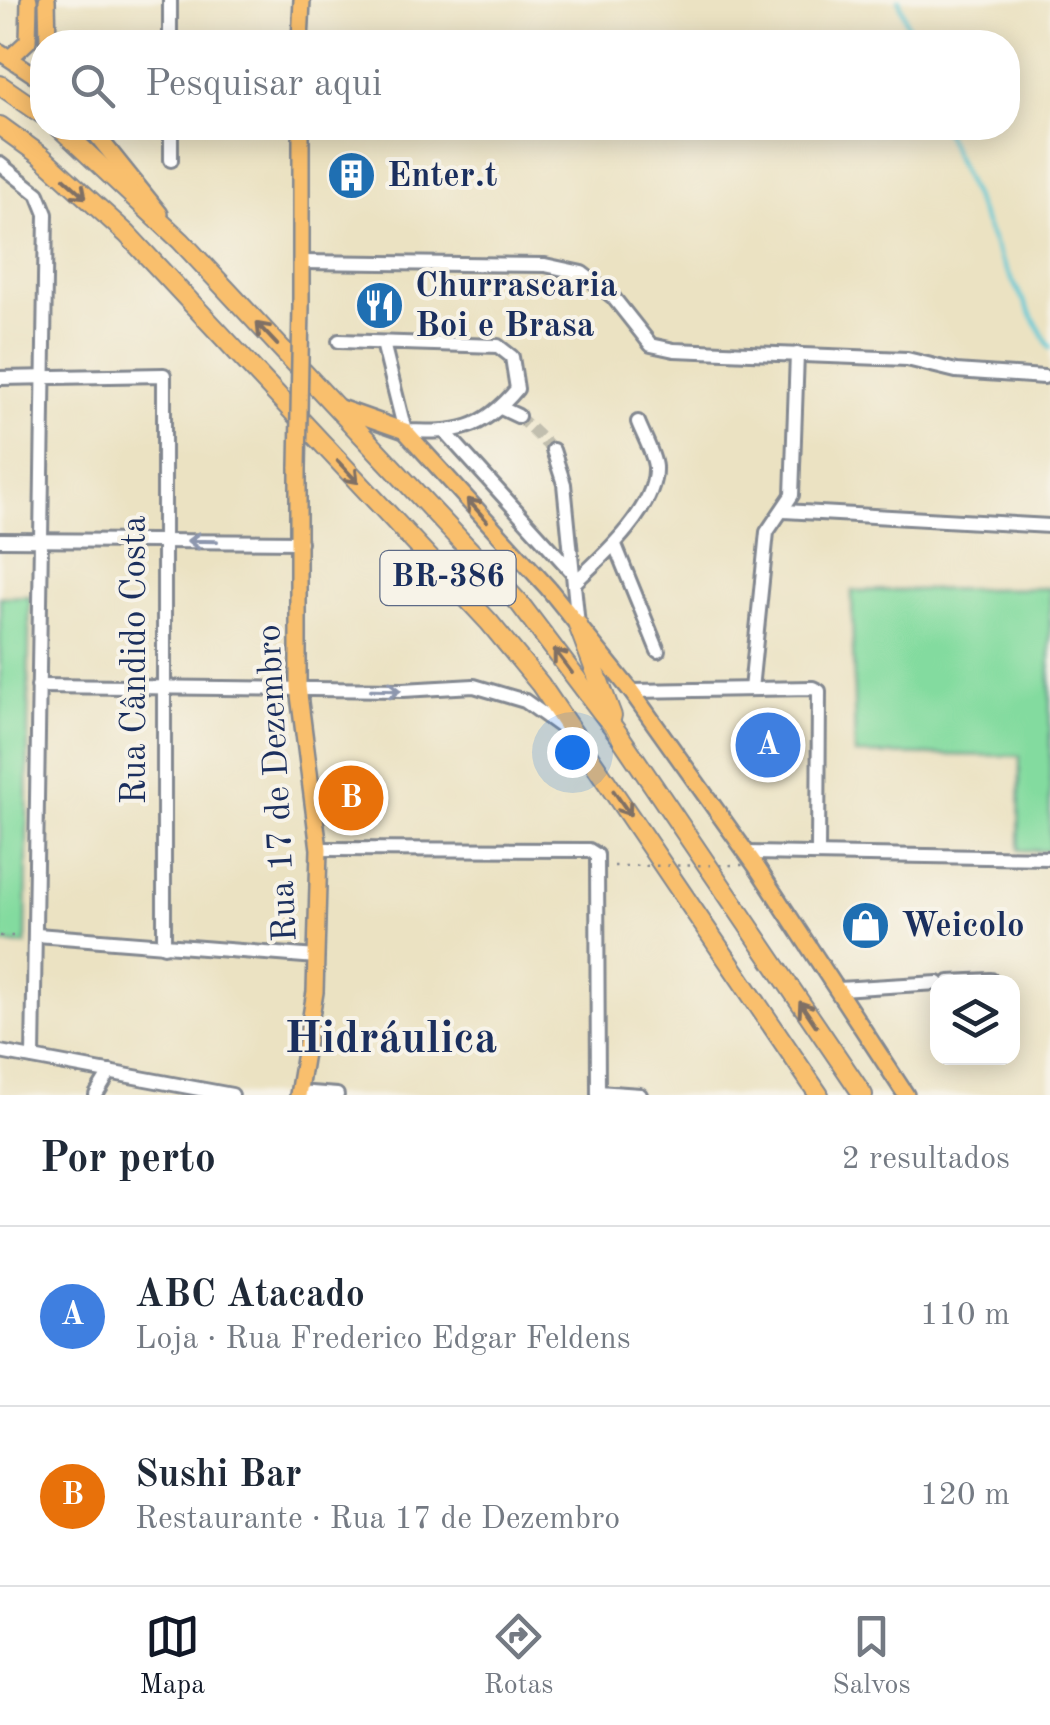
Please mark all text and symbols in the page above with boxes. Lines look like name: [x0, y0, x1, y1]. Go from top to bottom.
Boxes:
search box: [30, 30, 1020, 140]
icon: search: [65, 58, 120, 113]
text: Pesquisar aqui: [145, 66, 382, 104]
building icon: Enter.t: [326, 150, 378, 202]
place label: Enter.t: [387, 159, 498, 194]
one-way arrow: [62, 176, 87, 199]
place label: Churrascaria Boi e Brasa: [415, 269, 618, 344]
restaurant icon: Churrascaria Boi e Brasa: [354, 280, 406, 332]
one-way arrow: [256, 322, 279, 347]
one-way arrow: [336, 460, 360, 484]
one-way arrow: [466, 498, 489, 523]
street label: Rua Cândido Costa: [118, 515, 153, 805]
one-way arrow: [187, 531, 219, 550]
road number: BR-386: [380, 551, 516, 605]
street label: Rua 17 de Dezembro: [252, 623, 304, 943]
one-way arrow: [553, 648, 574, 675]
one-way arrow: [370, 680, 402, 699]
pin: A: [736, 708, 800, 782]
your location: [547, 727, 598, 778]
pin: B: [318, 760, 384, 836]
one-way arrow: [611, 788, 632, 816]
shop icon: Weicolo: [840, 900, 892, 952]
place label: Weicolo: [901, 909, 1025, 944]
map controls: [930, 975, 1020, 1065]
button: layers: [930, 975, 1020, 1065]
one-way arrow: [798, 1001, 819, 1029]
district label: Hidráulica: [285, 1018, 497, 1063]
text: Por perto: [40, 1139, 216, 1181]
text: 2 resultados: [842, 1144, 1010, 1176]
text: ABC Atacado: [135, 1277, 365, 1315]
text: A: [60, 1300, 85, 1332]
text: 110 m: [920, 1300, 1010, 1332]
text: Loja · Rua Frederico Edgar Feldens: [135, 1324, 631, 1356]
text: Sushi Bar: [135, 1457, 302, 1495]
text: B: [61, 1480, 84, 1512]
text: 120 m: [920, 1480, 1010, 1512]
text: Restaurante · Rua 17 de Dezembro: [135, 1504, 620, 1536]
tab: Mapa: [139, 1609, 205, 1704]
tab: Rotas: [484, 1609, 554, 1704]
tab: Salvos: [832, 1609, 911, 1704]

